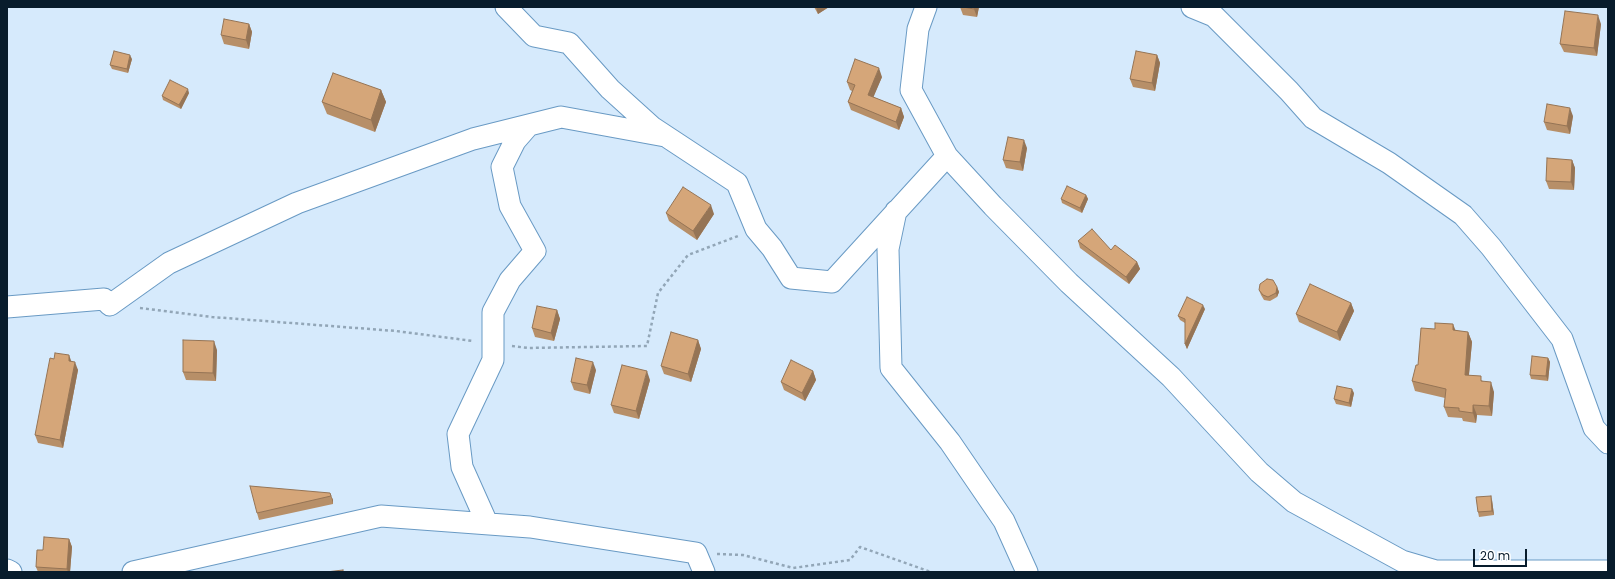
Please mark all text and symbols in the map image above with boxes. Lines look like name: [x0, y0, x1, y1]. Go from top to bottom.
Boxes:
scale bar: [1475, 541, 1529, 567]
text: 20 m: [1480, 547, 1510, 564]

